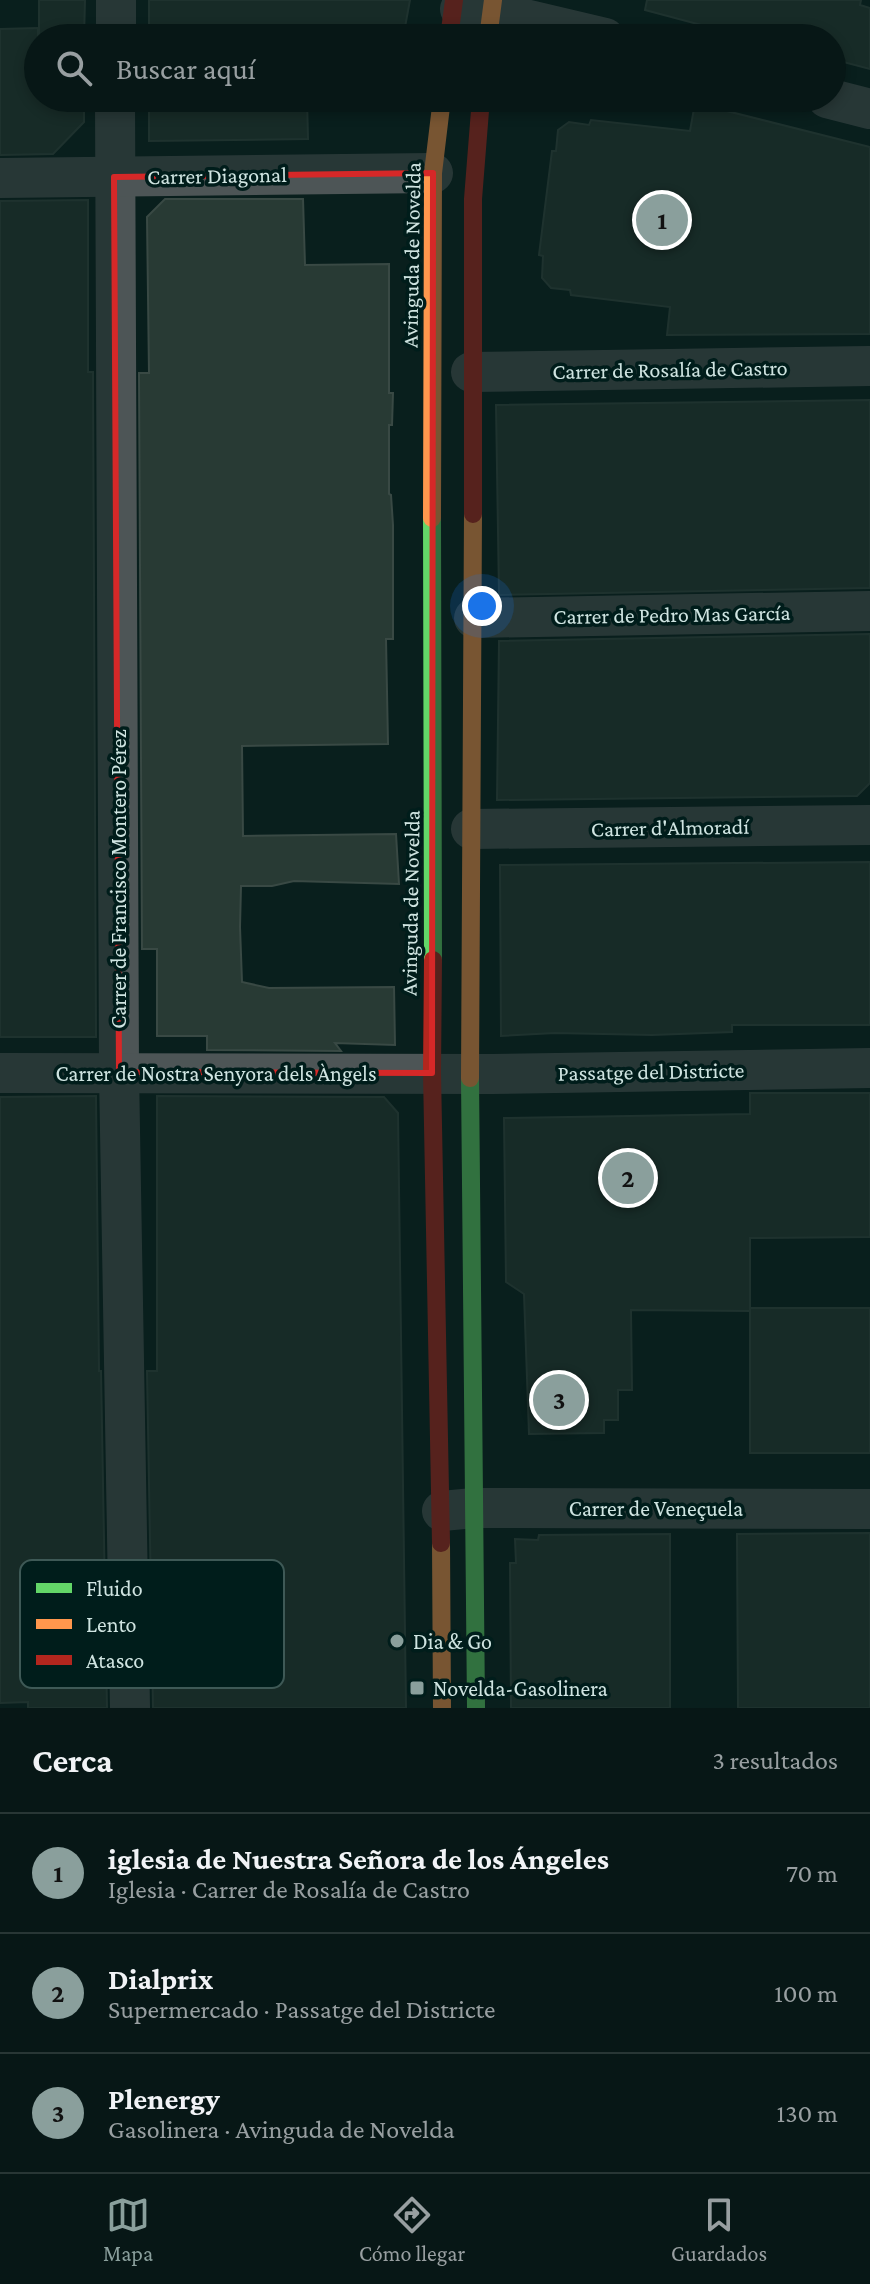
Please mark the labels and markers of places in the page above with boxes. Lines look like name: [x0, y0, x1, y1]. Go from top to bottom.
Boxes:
pin: 1: [636, 190, 688, 250]
pin: 2: [602, 1148, 654, 1208]
pin: 3: [533, 1370, 585, 1430]
place label: Dia & Go: [413, 1629, 492, 1654]
marker: Dia & Go: [388, 1632, 406, 1650]
place label: Novelda-Gasolinera: [433, 1676, 608, 1701]
marker: Novelda-Gasolinera: [408, 1679, 426, 1697]

